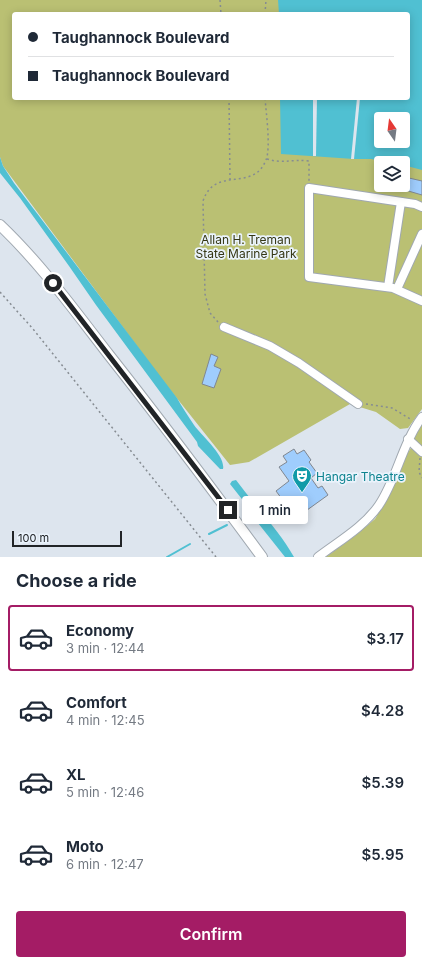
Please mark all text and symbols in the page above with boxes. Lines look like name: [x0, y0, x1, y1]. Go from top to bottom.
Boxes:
text: Taughannock Boulevard: [52, 28, 229, 47]
text: Taughannock Boulevard: [52, 66, 229, 85]
north arrow: [374, 112, 410, 148]
map controls: [374, 112, 410, 192]
button: layers: [374, 156, 410, 192]
park label: Allan H. Treman State Marine Park: [196, 232, 297, 261]
route start: [44, 274, 62, 292]
theatre icon: Hangar Theatre: [291, 465, 313, 493]
place label: Hangar Theatre: [316, 469, 405, 484]
callout: 1 min: [242, 496, 308, 524]
route end: [219, 501, 237, 519]
text: 1 min: [259, 502, 291, 518]
scale bar: [12, 529, 122, 548]
text: 100 m: [18, 531, 49, 545]
text: Choose a ride: [16, 570, 137, 591]
icon: car: [18, 620, 54, 656]
text: Economy: [66, 621, 134, 640]
text: $3.17: [367, 629, 404, 648]
text: 3 min · 12:44: [66, 640, 145, 656]
icon: car: [18, 692, 54, 728]
text: Comfort: [66, 693, 127, 712]
text: $4.28: [361, 701, 404, 720]
text: 4 min · 12:45: [66, 712, 145, 728]
icon: car: [18, 764, 54, 800]
text: XL: [66, 765, 86, 784]
text: $5.39: [362, 773, 404, 792]
text: 5 min · 12:46: [66, 784, 144, 800]
icon: car: [18, 836, 54, 872]
text: Moto: [66, 837, 104, 856]
text: $5.95: [362, 845, 404, 864]
text: 6 min · 12:47: [66, 856, 144, 872]
button: Confirm: [16, 911, 406, 957]

